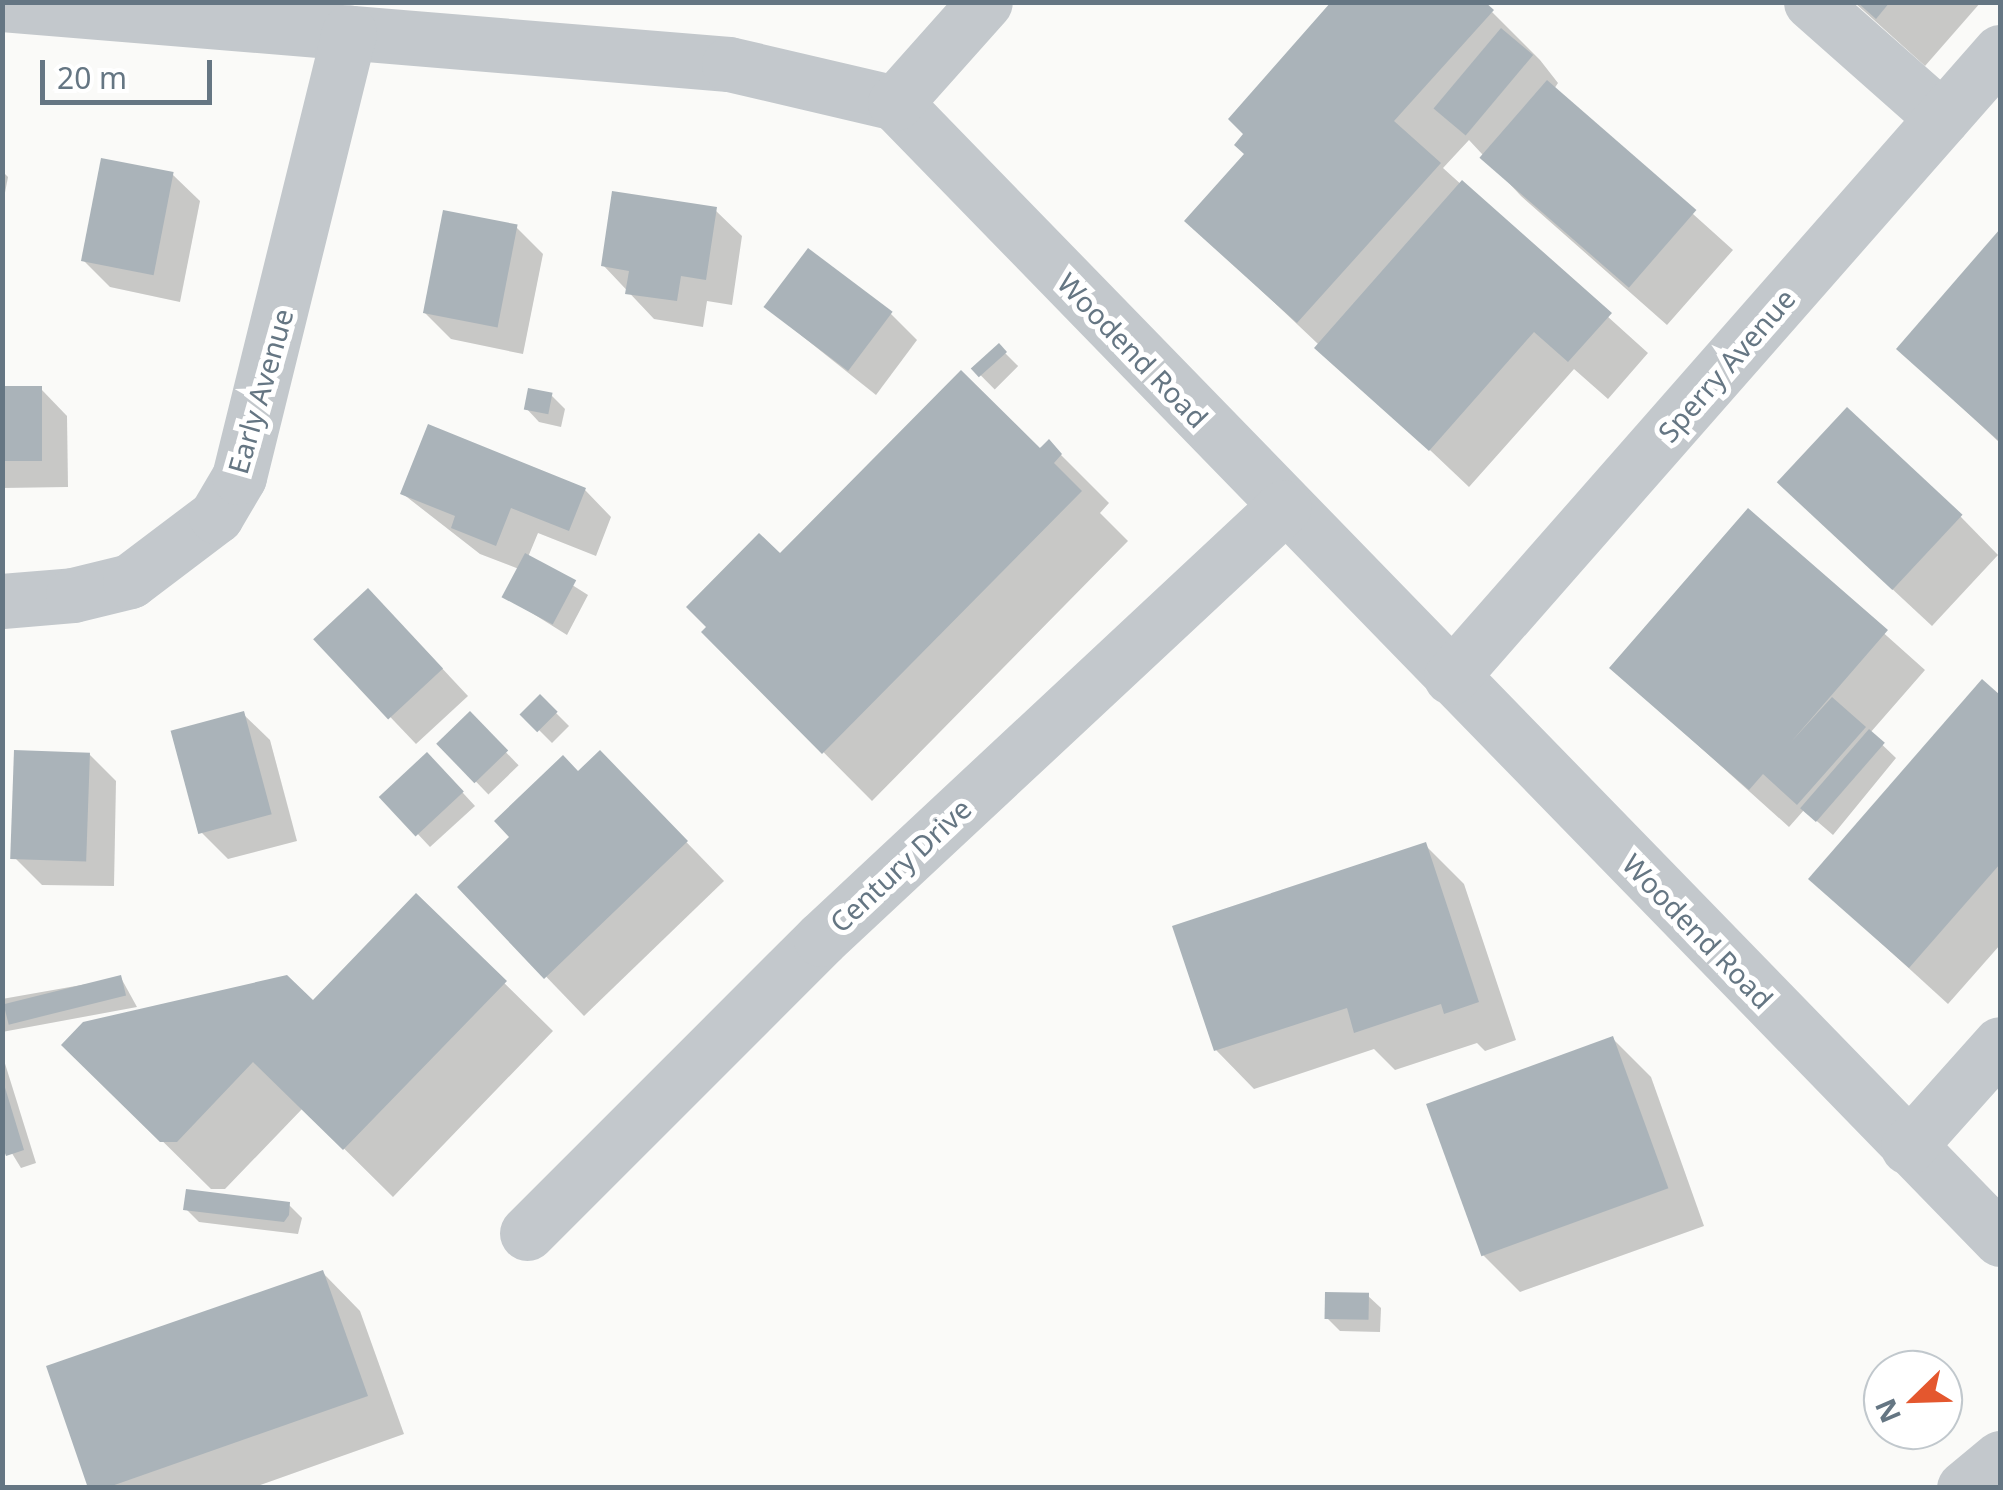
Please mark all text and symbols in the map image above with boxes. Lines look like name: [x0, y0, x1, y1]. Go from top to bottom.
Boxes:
scale bar: [45, 40, 218, 102]
text: 20 m: [57, 57, 127, 98]
street label: Woodend Road: [1051, 266, 1215, 434]
street label: Sperry Avenue: [1651, 282, 1801, 448]
street label: Early Avenue: [220, 305, 300, 477]
street label: Century Drive: [823, 791, 977, 939]
street label: Woodend Road: [1616, 847, 1780, 1015]
north arrow: [1863, 1350, 1963, 1450]
text: N: [1865, 1393, 1909, 1429]

